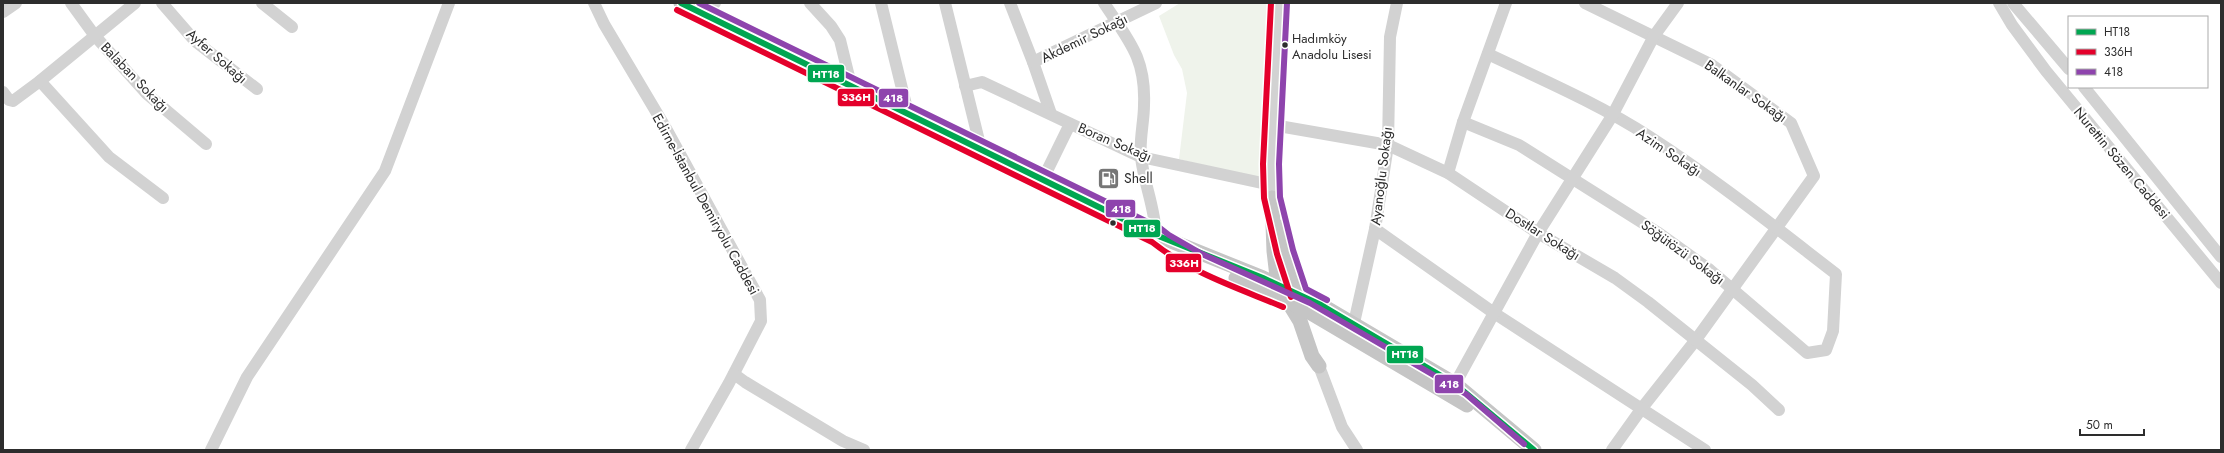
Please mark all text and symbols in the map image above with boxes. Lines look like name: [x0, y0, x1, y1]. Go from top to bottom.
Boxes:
street label: Akdemir Sokağı: [1037, 8, 1131, 68]
legend: [2068, 16, 2208, 88]
text: HT18: [2104, 23, 2130, 41]
street label: Ayfer Sokağı: [182, 24, 252, 88]
place label: Hadımköy Anadolu Lisesi: [1292, 29, 1372, 64]
street label: Balaban Sokağı: [96, 37, 174, 117]
marker: Hadımköy Anadolu Lisesi: [1280, 40, 1290, 50]
text: 336H: [2104, 43, 2133, 61]
street label: Balkanlar Sokağı: [1701, 55, 1791, 127]
text: 418: [2104, 63, 2123, 81]
line badge: HT18: [807, 64, 845, 83]
text: HT18: [812, 66, 840, 82]
line badge: 336H: [837, 88, 875, 107]
line badge: 418: [878, 88, 909, 108]
text: 336H: [841, 89, 871, 105]
text: 418: [883, 90, 903, 106]
street label: Nurettin Sözen Caddesi: [2069, 103, 2175, 223]
street label: Edirne-İstanbul Demiryolu Caddesi: [648, 110, 764, 298]
street label: Boran Sokağı: [1075, 117, 1155, 167]
street label: Azim Sokağı: [1632, 123, 1706, 181]
street label: Ayanoğlu Sokağı: [1365, 126, 1397, 226]
fuel station icon: Shell: [1095, 165, 1121, 191]
place label: Shell: [1124, 168, 1153, 188]
line badge: 418: [1105, 199, 1136, 218]
text: 418: [1111, 201, 1131, 217]
street label: Dostlar Sokağı: [1502, 203, 1584, 265]
street label: Söğütözü Sokağı: [1637, 215, 1729, 289]
unlabelled marker: [1108, 218, 1118, 228]
line badge: HT18: [1123, 219, 1161, 238]
text: HT18: [1128, 220, 1156, 236]
line badge: 336H: [1165, 253, 1202, 273]
text: 336H: [1169, 255, 1199, 271]
line badge: HT18: [1386, 345, 1424, 364]
text: HT18: [1391, 346, 1419, 362]
line badge: 418: [1434, 374, 1464, 394]
text: 418: [1439, 376, 1459, 392]
scale bar: [2080, 411, 2144, 437]
text: 50 m: [2086, 416, 2113, 434]

